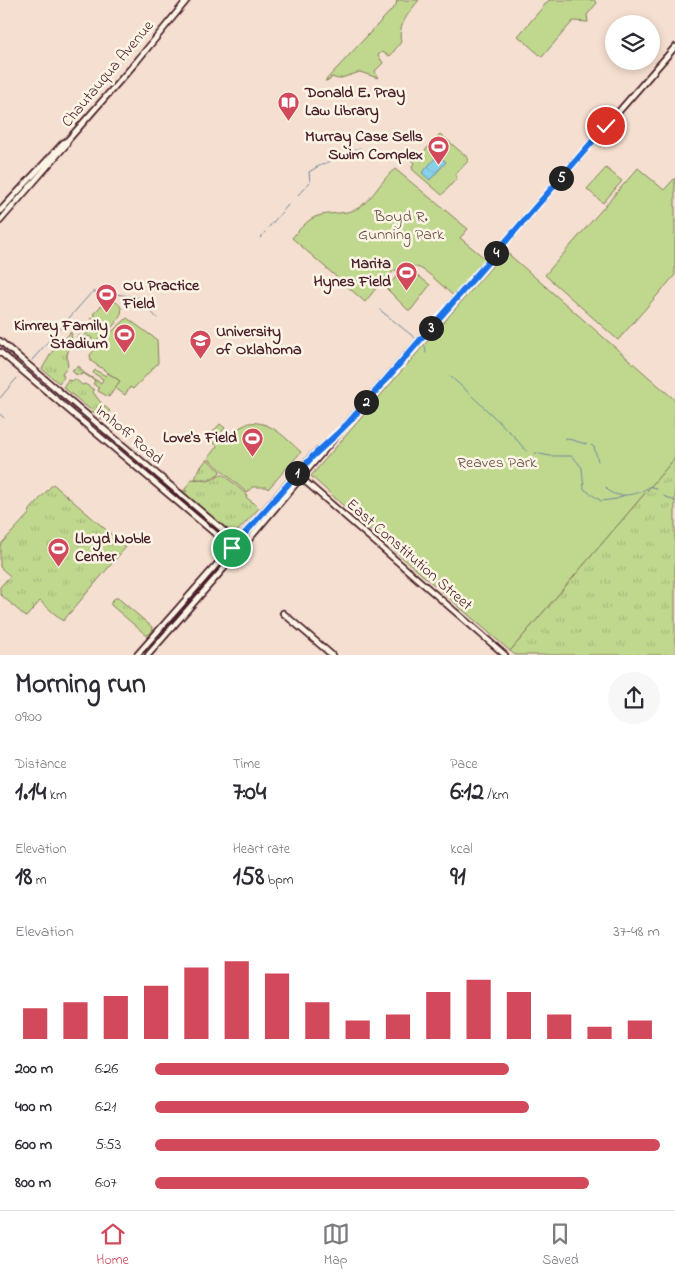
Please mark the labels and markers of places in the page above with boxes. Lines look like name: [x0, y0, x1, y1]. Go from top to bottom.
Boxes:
place label: Donald E. Pray Law Library: [304, 81, 405, 124]
library icon: Donald E. Pray Law Library: [277, 90, 301, 121]
pin: [585, 105, 627, 147]
place label: Murray Case Sells Swim Complex: [305, 125, 423, 167]
sports icon: Murray Case Sells Swim Complex: [427, 134, 451, 165]
pin: 5: [548, 166, 574, 190]
pin: 4: [484, 240, 508, 266]
place label: Marita Hynes Field: [314, 252, 391, 295]
sports icon: Marita Hynes Field: [395, 261, 419, 292]
place label: OU Practice Field: [122, 274, 200, 316]
sports icon: OU Practice Field: [95, 283, 119, 314]
place label: Kimrey Family Stadium: [14, 314, 109, 356]
pin: 3: [418, 316, 444, 340]
place label: University of Oklahoma: [216, 320, 302, 362]
sports icon: Kimrey Family Stadium: [112, 323, 136, 354]
school or university icon: University of Oklahoma: [188, 329, 212, 360]
pin: 2: [354, 390, 378, 414]
place label: Love's Field: [163, 426, 237, 450]
sports icon: Love's Field: [241, 426, 265, 457]
pin: 1: [284, 460, 310, 486]
place label: Lloyd Noble Center: [75, 527, 152, 569]
pin: [211, 527, 253, 569]
sports icon: Lloyd Noble Center: [47, 536, 71, 567]

